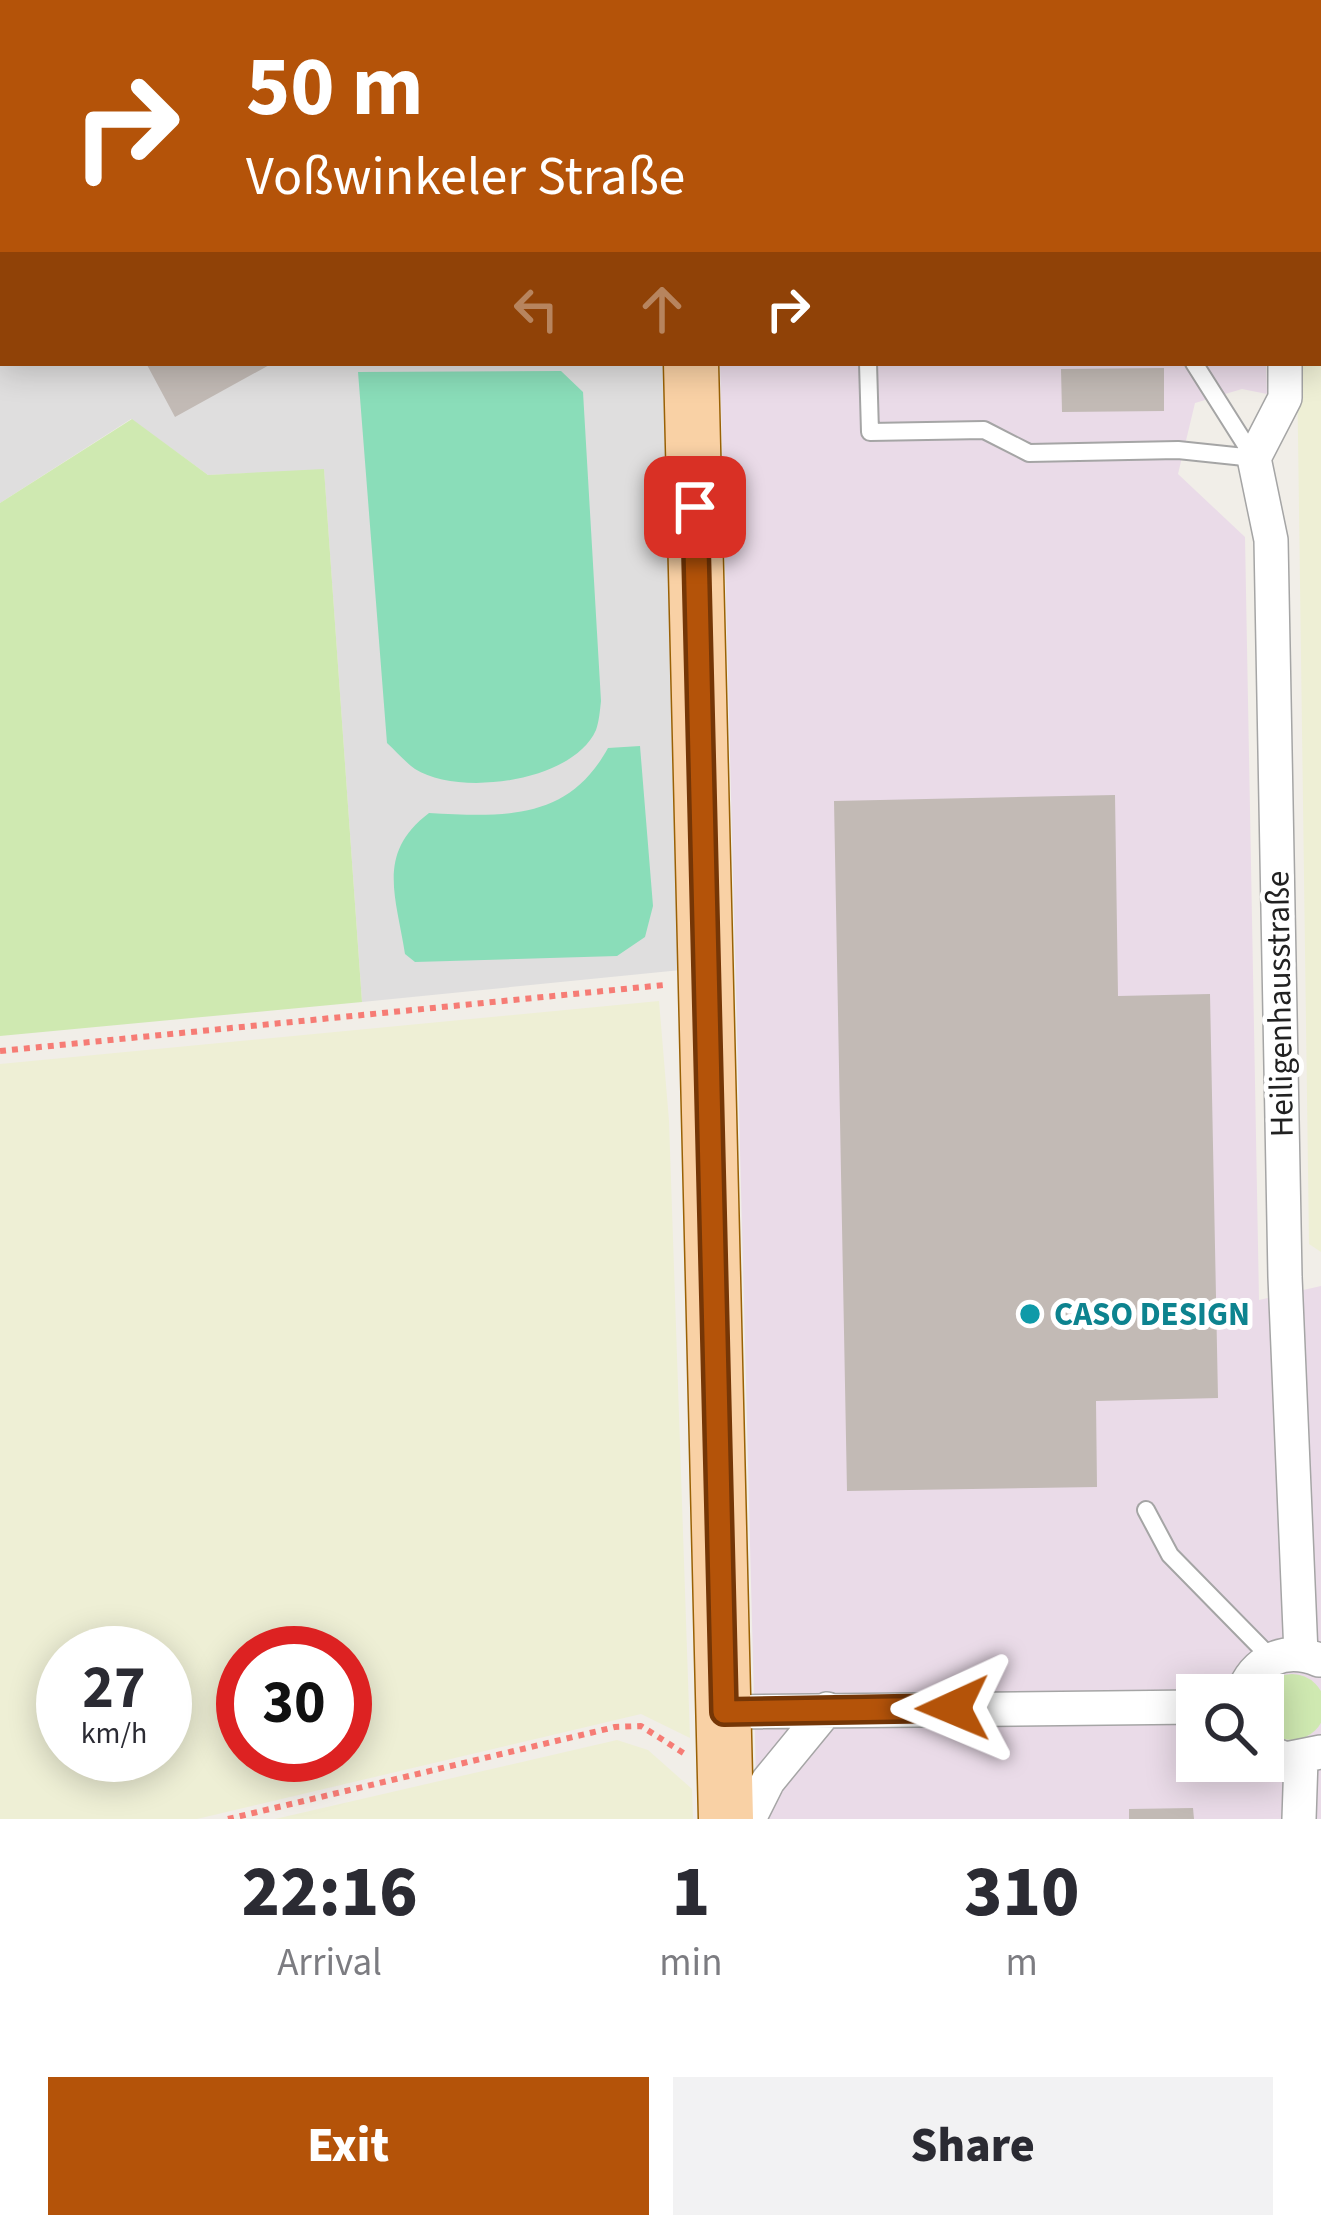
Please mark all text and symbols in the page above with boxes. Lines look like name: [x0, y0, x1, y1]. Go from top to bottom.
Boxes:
text: 50 m: [246, 28, 424, 148]
icon: right: [48, 48, 204, 204]
text: Voßwinkeler Straße: [246, 139, 685, 216]
icon: left: [503, 276, 569, 342]
icon: ahead: [629, 276, 695, 342]
icon: right: [755, 276, 821, 342]
pin: [644, 456, 746, 558]
icon: arrive: [662, 474, 728, 540]
street label: Heiligenhausstraße: [1254, 870, 1306, 1138]
place label: CASO DESIGN: [1054, 1291, 1250, 1338]
marker: CASO DESIGN: [1017, 1301, 1043, 1327]
speed limit sign: 30: [216, 1626, 372, 1782]
position arrow: [890, 1645, 1016, 1771]
text: 27: [82, 1646, 146, 1731]
map controls: [1176, 1674, 1284, 1782]
button: search: [1176, 1674, 1284, 1782]
text: km/h: [81, 1712, 147, 1755]
text: 22:16: [242, 1841, 418, 1944]
text: 1: [672, 1841, 710, 1944]
text: 310: [964, 1841, 1079, 1944]
text: Arrival: [277, 1935, 382, 1991]
text: min: [659, 1935, 723, 1991]
text: m: [1006, 1935, 1038, 1991]
button: Exit: [48, 2077, 649, 2215]
button: Share: [673, 2077, 1273, 2215]

